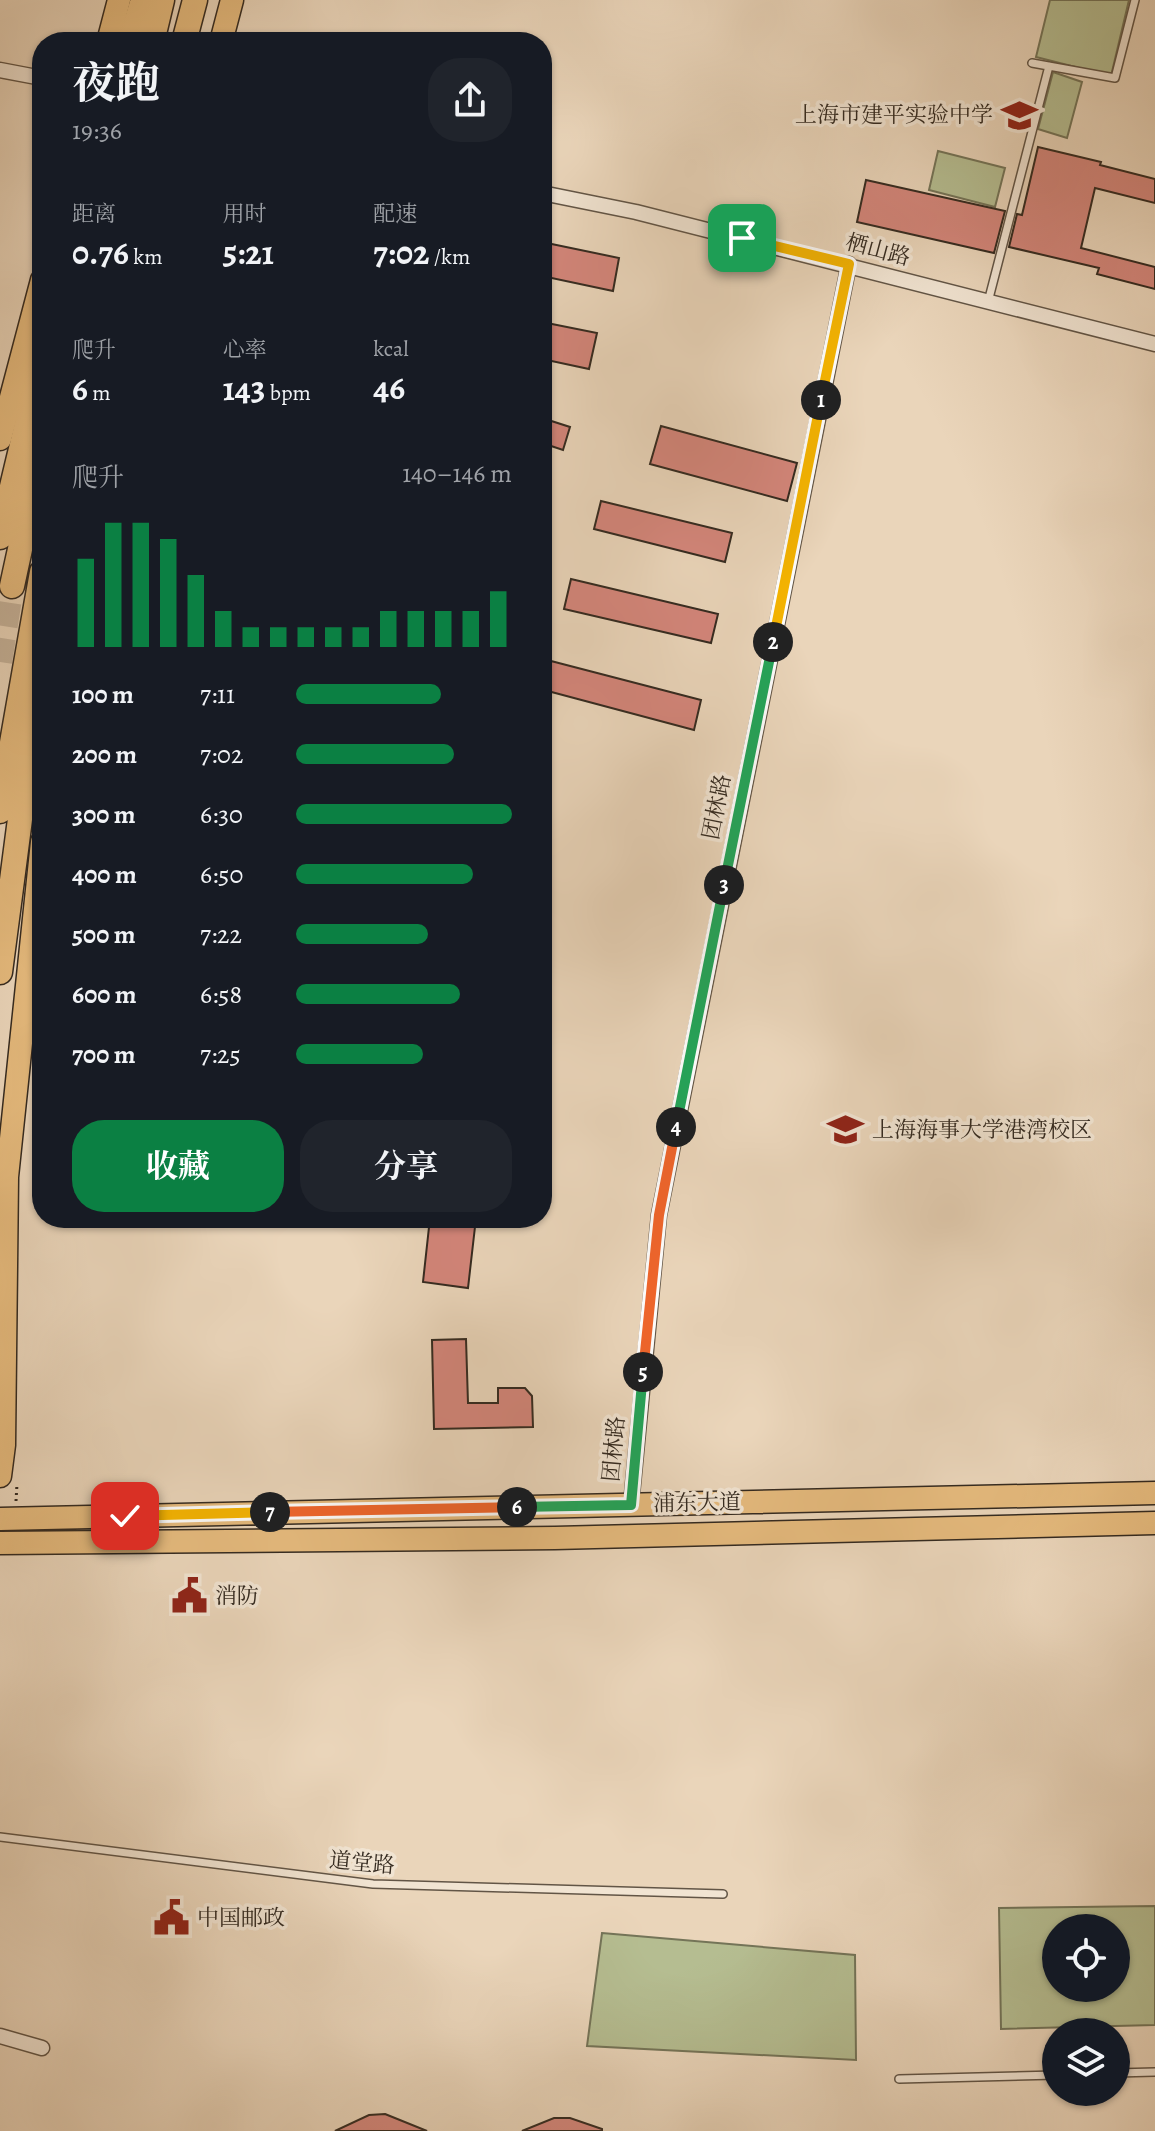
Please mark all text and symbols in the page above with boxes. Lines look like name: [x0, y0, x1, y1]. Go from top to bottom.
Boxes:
text: 夜跑: [72, 53, 160, 113]
button: share: [428, 58, 512, 142]
school or university icon: 上海市建平实验中学: [1000, 96, 1038, 134]
place label: 上海市建平实验中学: [795, 100, 993, 130]
text: 19:36: [72, 113, 122, 148]
text: 距离: [72, 199, 116, 229]
text: 用时: [223, 199, 267, 229]
text: 配速: [373, 199, 417, 229]
pin: [708, 204, 776, 272]
icon: arrive: [720, 216, 764, 260]
street label: 栖山路: [842, 227, 914, 273]
text: 0.76: [72, 229, 129, 276]
text: 5:21: [223, 229, 274, 276]
text: 7:02: [373, 229, 429, 276]
text: km: [129, 242, 162, 272]
text: /km: [429, 242, 470, 272]
text: kcal: [373, 334, 409, 364]
text: 爬升: [72, 335, 116, 365]
text: 心率: [223, 335, 267, 365]
text: 46: [373, 364, 405, 411]
text: 6: [72, 365, 88, 412]
text: 143: [223, 365, 265, 412]
text: m: [88, 378, 111, 408]
text: bpm: [265, 378, 311, 408]
pin: 1: [801, 380, 841, 420]
text: 1: [817, 385, 825, 415]
text: 140–146 m: [402, 456, 512, 491]
text: 爬升: [72, 460, 124, 495]
pin: 2: [753, 622, 793, 662]
text: 2: [768, 627, 778, 657]
text: 100 m: [72, 677, 134, 712]
text: 7:11: [200, 677, 235, 712]
text: 200 m: [72, 737, 137, 772]
text: 7:02: [200, 737, 243, 772]
street label: 团林路: [696, 772, 738, 842]
text: 300 m: [72, 797, 136, 832]
text: 6:30: [200, 797, 243, 832]
text: 400 m: [72, 857, 137, 892]
text: 6:50: [200, 857, 243, 892]
pin: 3: [704, 865, 744, 905]
text: 3: [719, 870, 729, 900]
text: 500 m: [72, 917, 136, 952]
text: 7:22: [200, 917, 242, 952]
text: 600 m: [72, 977, 137, 1012]
text: 6:58: [200, 977, 242, 1012]
text: 700 m: [72, 1037, 136, 1072]
text: 7:25: [200, 1037, 241, 1072]
pin: 4: [656, 1107, 696, 1147]
school or university icon: 上海海事大学港湾校区: [827, 1111, 865, 1149]
text: 4: [671, 1112, 681, 1142]
place label: 上海海事大学港湾校区: [872, 1115, 1092, 1145]
button: 收藏: [72, 1120, 284, 1212]
button: 分享: [300, 1120, 512, 1212]
pin: 5: [623, 1352, 663, 1392]
text: 5: [638, 1357, 648, 1387]
street label: 团林路: [596, 1415, 632, 1483]
pin: [91, 1482, 159, 1550]
pin: 6: [497, 1487, 537, 1527]
street label: 浦东大道: [653, 1487, 741, 1519]
pin: 7: [250, 1492, 290, 1532]
text: 6: [512, 1492, 522, 1522]
icon: check: [103, 1494, 147, 1538]
text: 7: [265, 1497, 275, 1527]
public building icon: 消防: [170, 1577, 208, 1615]
place label: 消防: [215, 1581, 259, 1611]
street label: 道堂路: [328, 1845, 396, 1881]
public building icon: 中国邮政: [152, 1899, 190, 1937]
place label: 中国邮政: [197, 1903, 285, 1933]
map controls: [1042, 1914, 1130, 2106]
button: locate: [1042, 1914, 1130, 2002]
button: layers: [1042, 2018, 1130, 2106]

